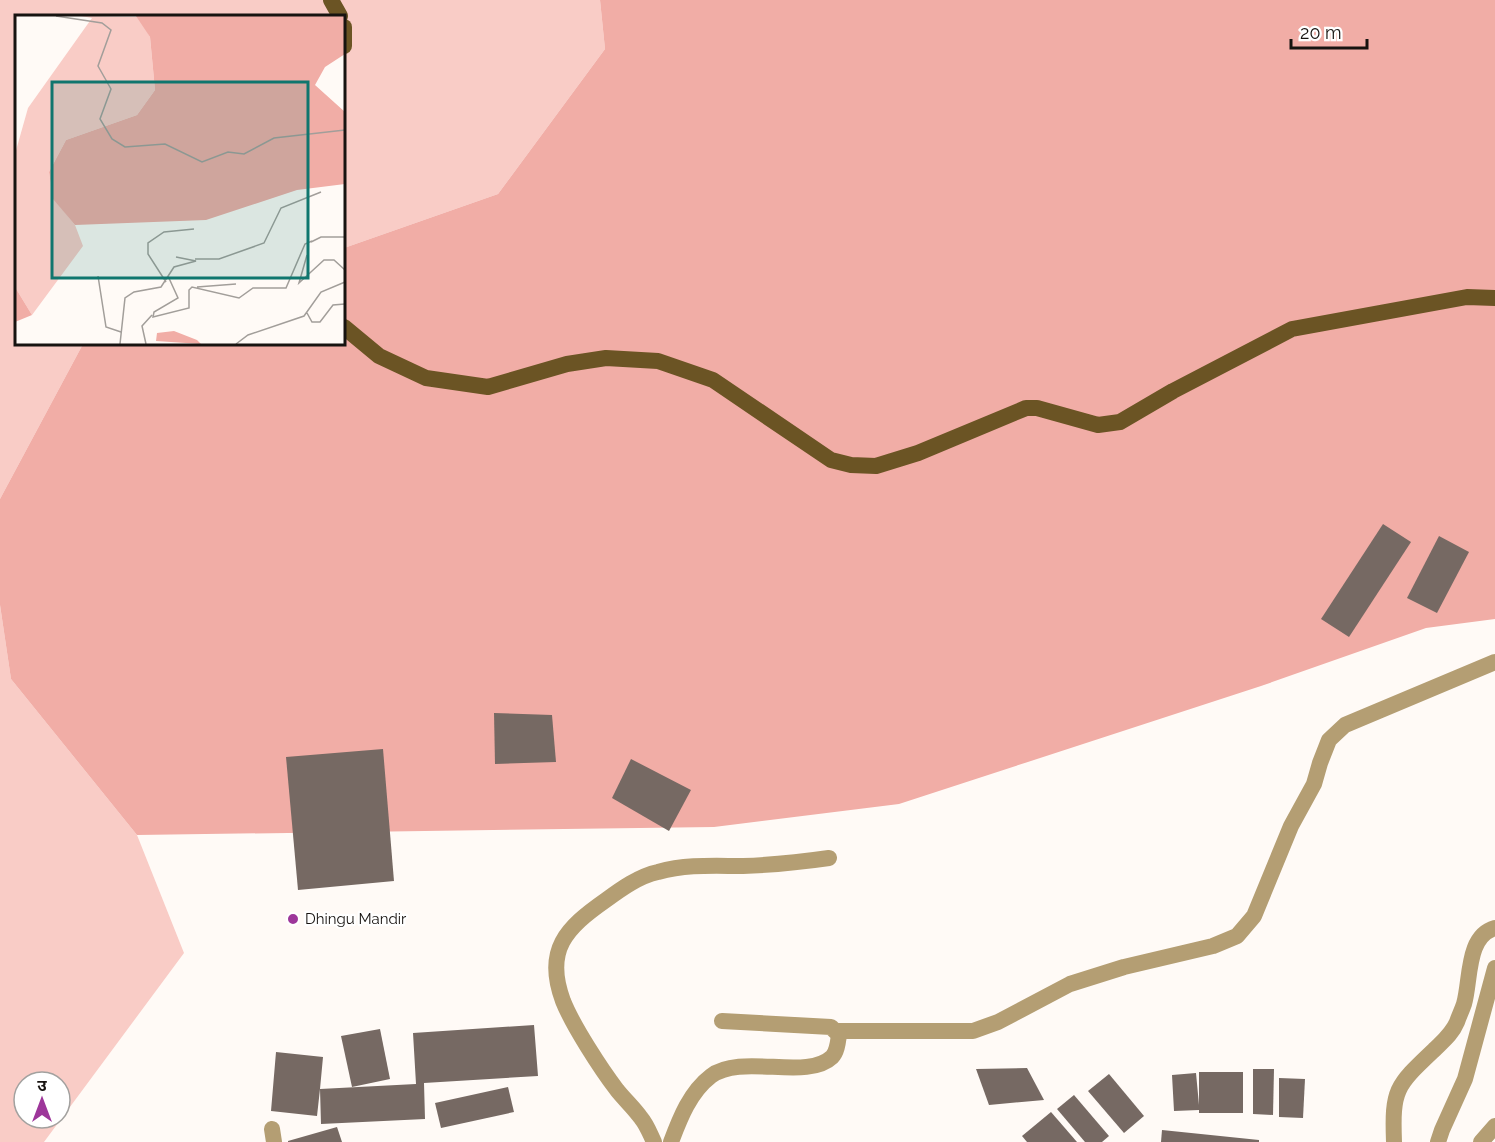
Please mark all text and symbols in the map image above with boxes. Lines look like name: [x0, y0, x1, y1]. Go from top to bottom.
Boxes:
scale bar: [1291, 12, 1368, 50]
inset map: [15, 15, 345, 345]
text: 20 m: [1300, 22, 1342, 43]
place label: Dhingu Mandir: [305, 910, 407, 928]
marker: Dhingu Mandir: [286, 912, 300, 926]
north arrow: [12, 1070, 72, 1130]
text: उ: [37, 1076, 47, 1095]

